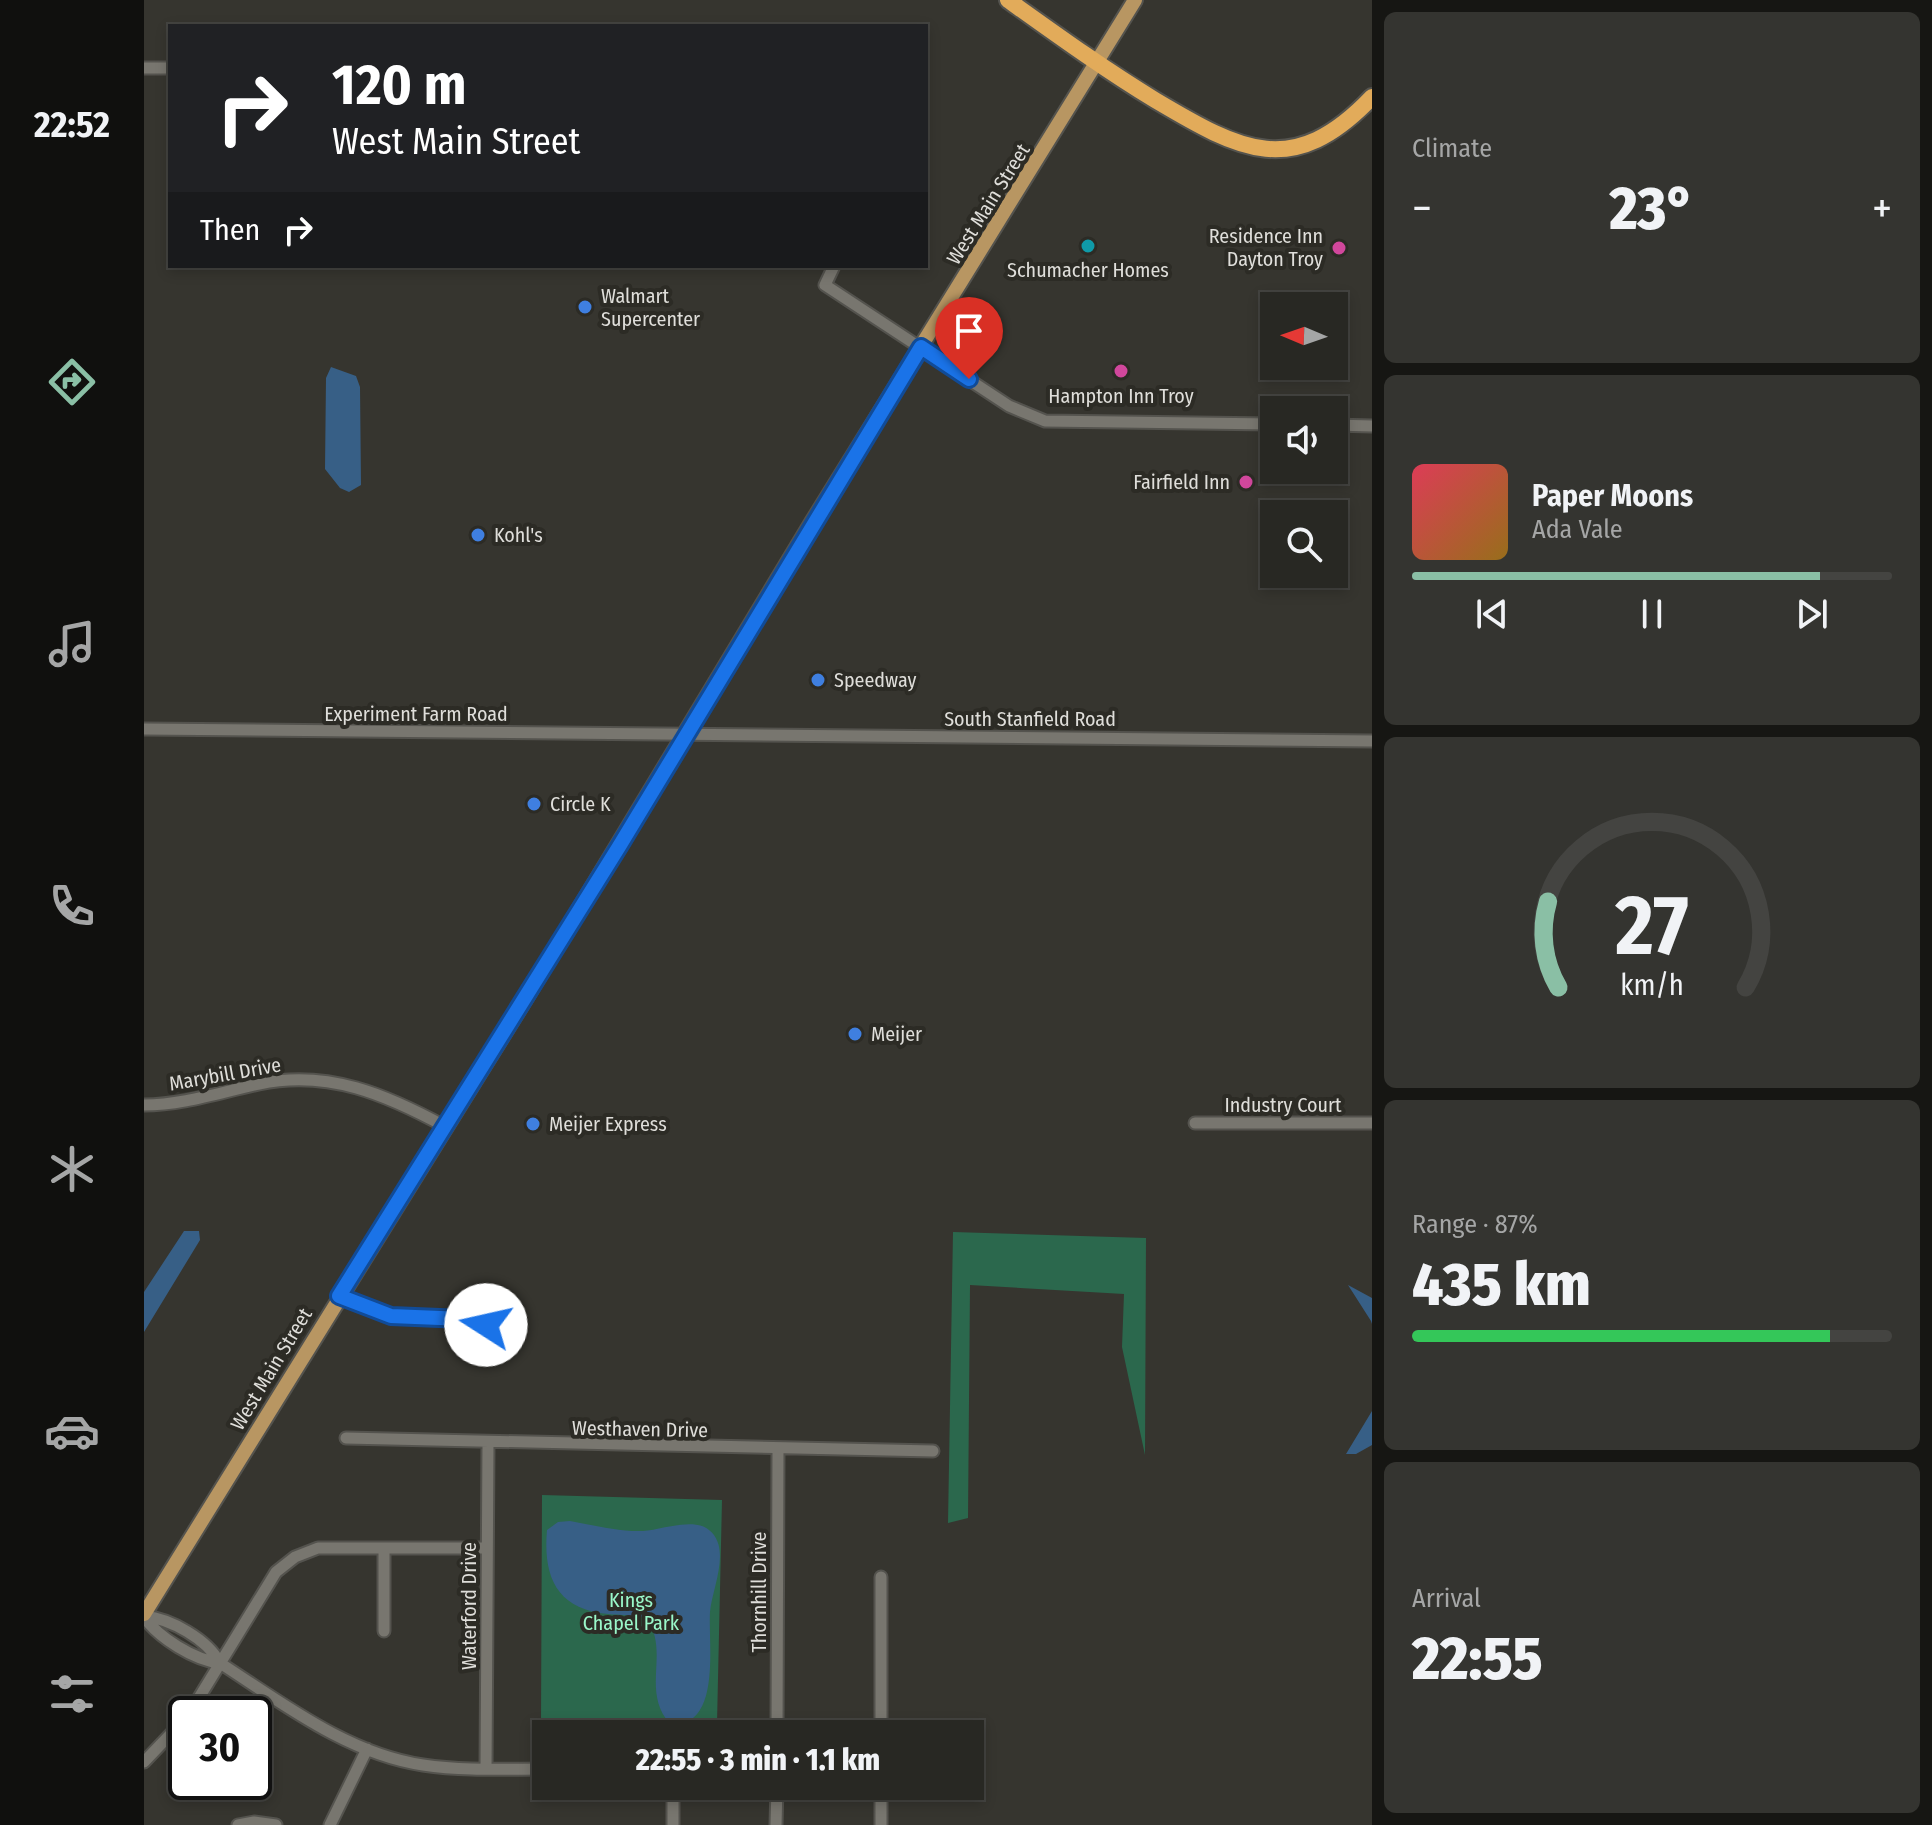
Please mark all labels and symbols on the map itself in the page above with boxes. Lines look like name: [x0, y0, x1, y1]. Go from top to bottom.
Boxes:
street label: West Main Street: [941, 139, 1035, 269]
place label: Residence Inn Dayton Troy: [1209, 224, 1323, 271]
marker: Schumacher Homes: [1079, 237, 1097, 255]
marker: Residence Inn Dayton Troy: [1330, 239, 1348, 257]
place label: Schumacher Homes: [1007, 258, 1169, 282]
place label: Walmart Supercenter: [601, 284, 700, 331]
north arrow: [1260, 292, 1348, 380]
pin: [935, 297, 1003, 379]
marker: Walmart Supercenter: [576, 298, 594, 316]
marker: Hampton Inn Troy: [1112, 362, 1130, 380]
place label: Hampton Inn Troy: [1048, 384, 1194, 408]
place label: Fairfield Inn: [1133, 470, 1230, 494]
marker: Fairfield Inn: [1237, 473, 1255, 491]
place label: Kohl's: [494, 523, 543, 547]
marker: Kohl's: [469, 526, 487, 544]
place label: Speedway: [834, 668, 916, 692]
marker: Speedway: [809, 671, 827, 689]
street label: Experiment Farm Road: [324, 702, 508, 726]
street label: South Stanfield Road: [944, 707, 1116, 731]
place label: Circle K: [550, 792, 611, 816]
marker: Circle K: [525, 795, 543, 813]
place label: Meijer: [871, 1022, 922, 1046]
marker: Meijer: [846, 1025, 864, 1043]
street label: Marybill Drive: [167, 1052, 283, 1096]
street label: Industry Court: [1225, 1093, 1342, 1117]
place label: Meijer Express: [549, 1112, 667, 1136]
marker: Meijer Express: [524, 1115, 542, 1133]
position arrow: [444, 1283, 528, 1367]
street label: West Main Street: [225, 1303, 317, 1434]
street label: Westhaven Drive: [572, 1416, 708, 1442]
street label: Thornhill Drive: [747, 1531, 771, 1653]
street label: Waterford Drive: [457, 1542, 481, 1670]
park label: Kings Chapel Park: [583, 1588, 680, 1635]
speed limit sign: 30: [168, 1696, 272, 1800]

